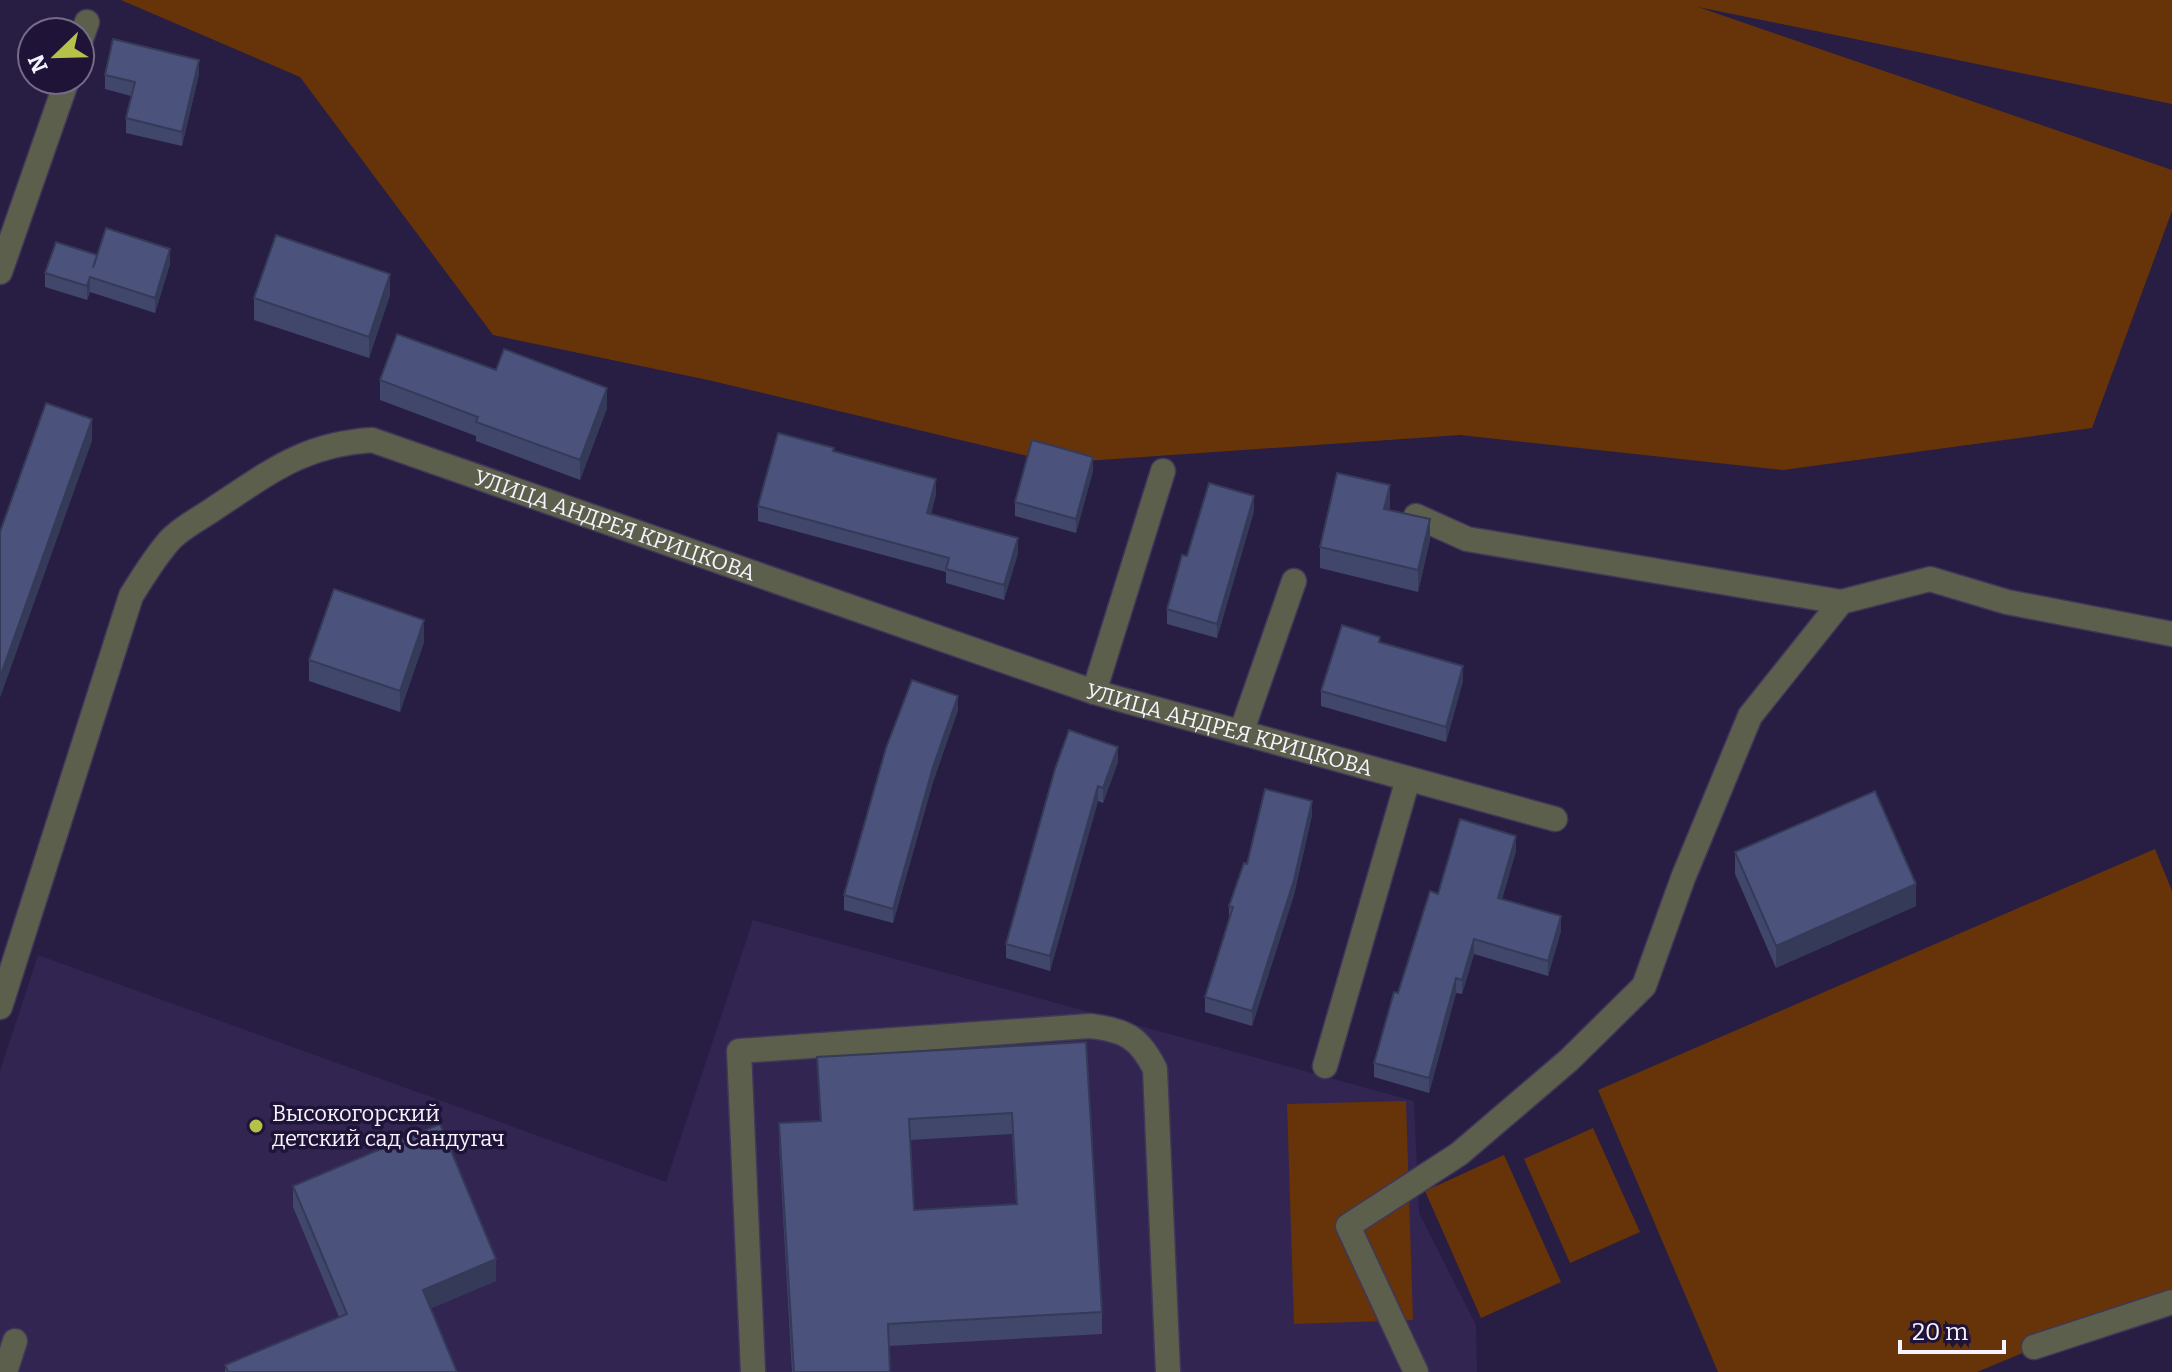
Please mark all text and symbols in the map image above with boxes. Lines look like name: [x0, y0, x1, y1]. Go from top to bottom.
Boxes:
north arrow: [16, 16, 96, 96]
text: N: [22, 51, 54, 77]
street label: УЛИЦА АНДРЕЯ КРИЦКОВА: [470, 464, 760, 587]
street label: УЛИЦА АНДРЕЯ КРИЦКОВА: [1082, 677, 1376, 782]
place label: Высокогорский детский сад Сандугач: [272, 1100, 505, 1152]
marker: Высокогорский детский сад Сандугач: [247, 1117, 265, 1135]
scale bar: [1900, 1304, 2004, 1354]
text: 20 m: [1912, 1318, 1968, 1346]

